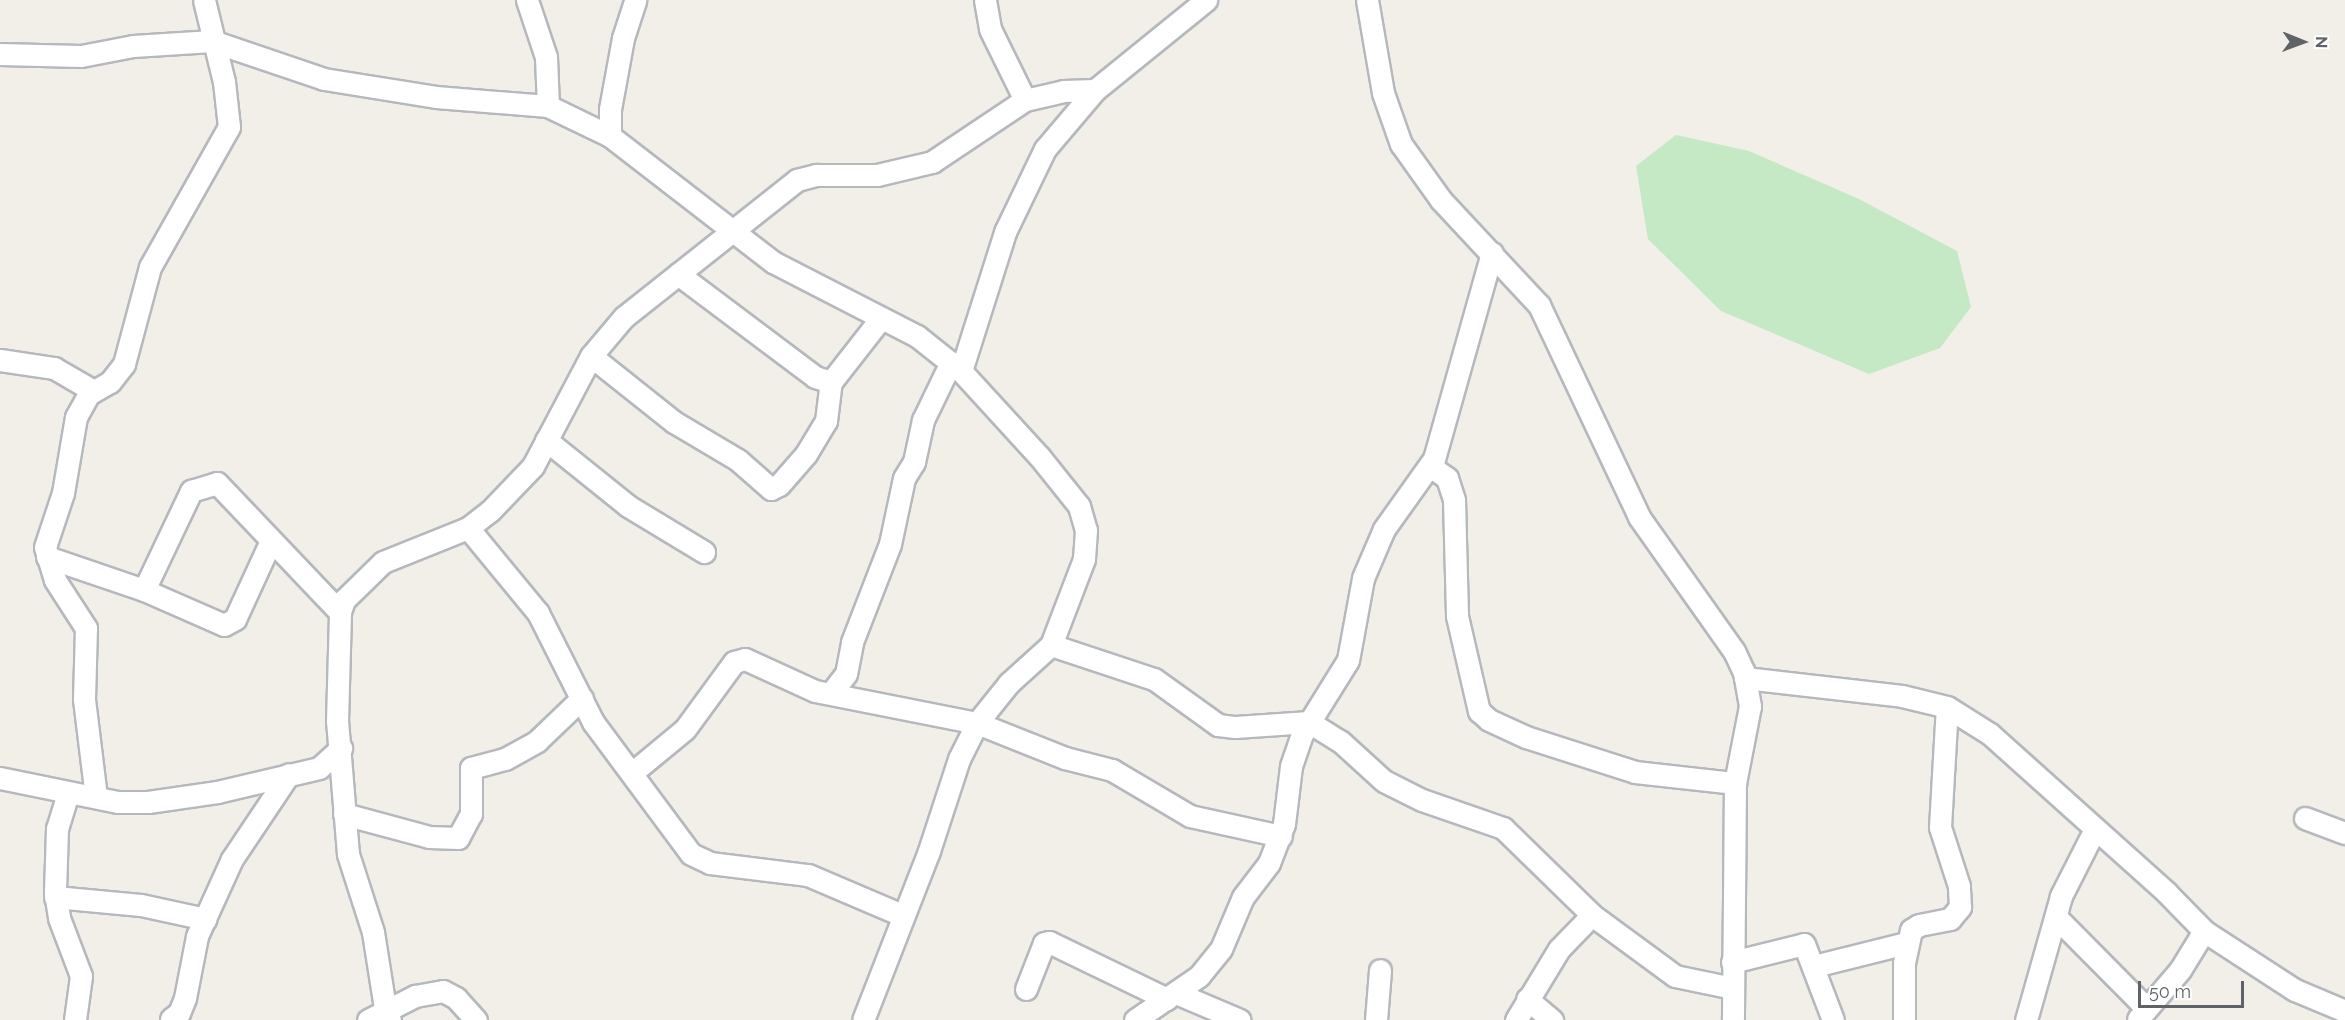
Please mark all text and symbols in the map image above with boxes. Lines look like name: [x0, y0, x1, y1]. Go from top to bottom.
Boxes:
north arrow: [2273, 12, 2333, 72]
text: N: [2312, 36, 2331, 49]
scale bar: [2141, 969, 2248, 1007]
text: 50 m: [2149, 981, 2191, 1002]

